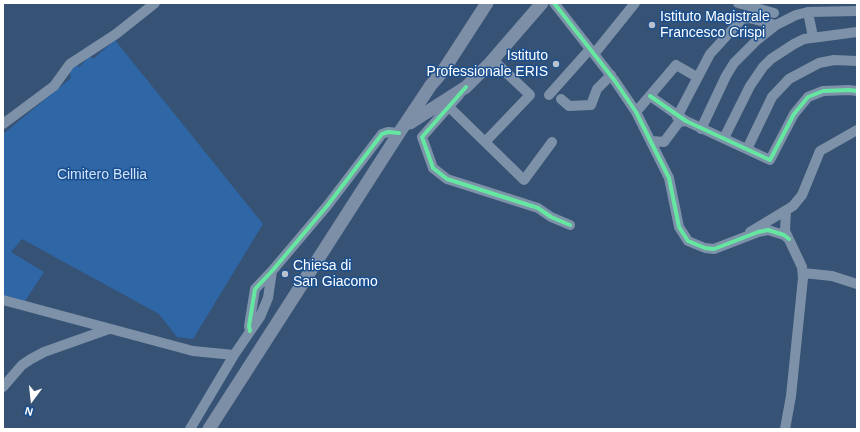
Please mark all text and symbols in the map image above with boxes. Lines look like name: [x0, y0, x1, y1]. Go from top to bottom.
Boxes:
place label: Istituto Magistrale Francesco Crispi: [660, 9, 770, 42]
marker: Istituto Magistrale Francesco Crispi: [647, 20, 657, 30]
place label: Istituto Professionale ERIS: [427, 48, 548, 80]
marker: Istituto Professionale ERIS: [551, 59, 561, 69]
park label: Cimitero Bellia: [57, 167, 147, 183]
place label: Chiesa di San Giacomo: [293, 258, 378, 290]
marker: Chiesa di San Giacomo: [280, 269, 290, 279]
north arrow: [12, 380, 52, 420]
text: N: [24, 405, 34, 418]

